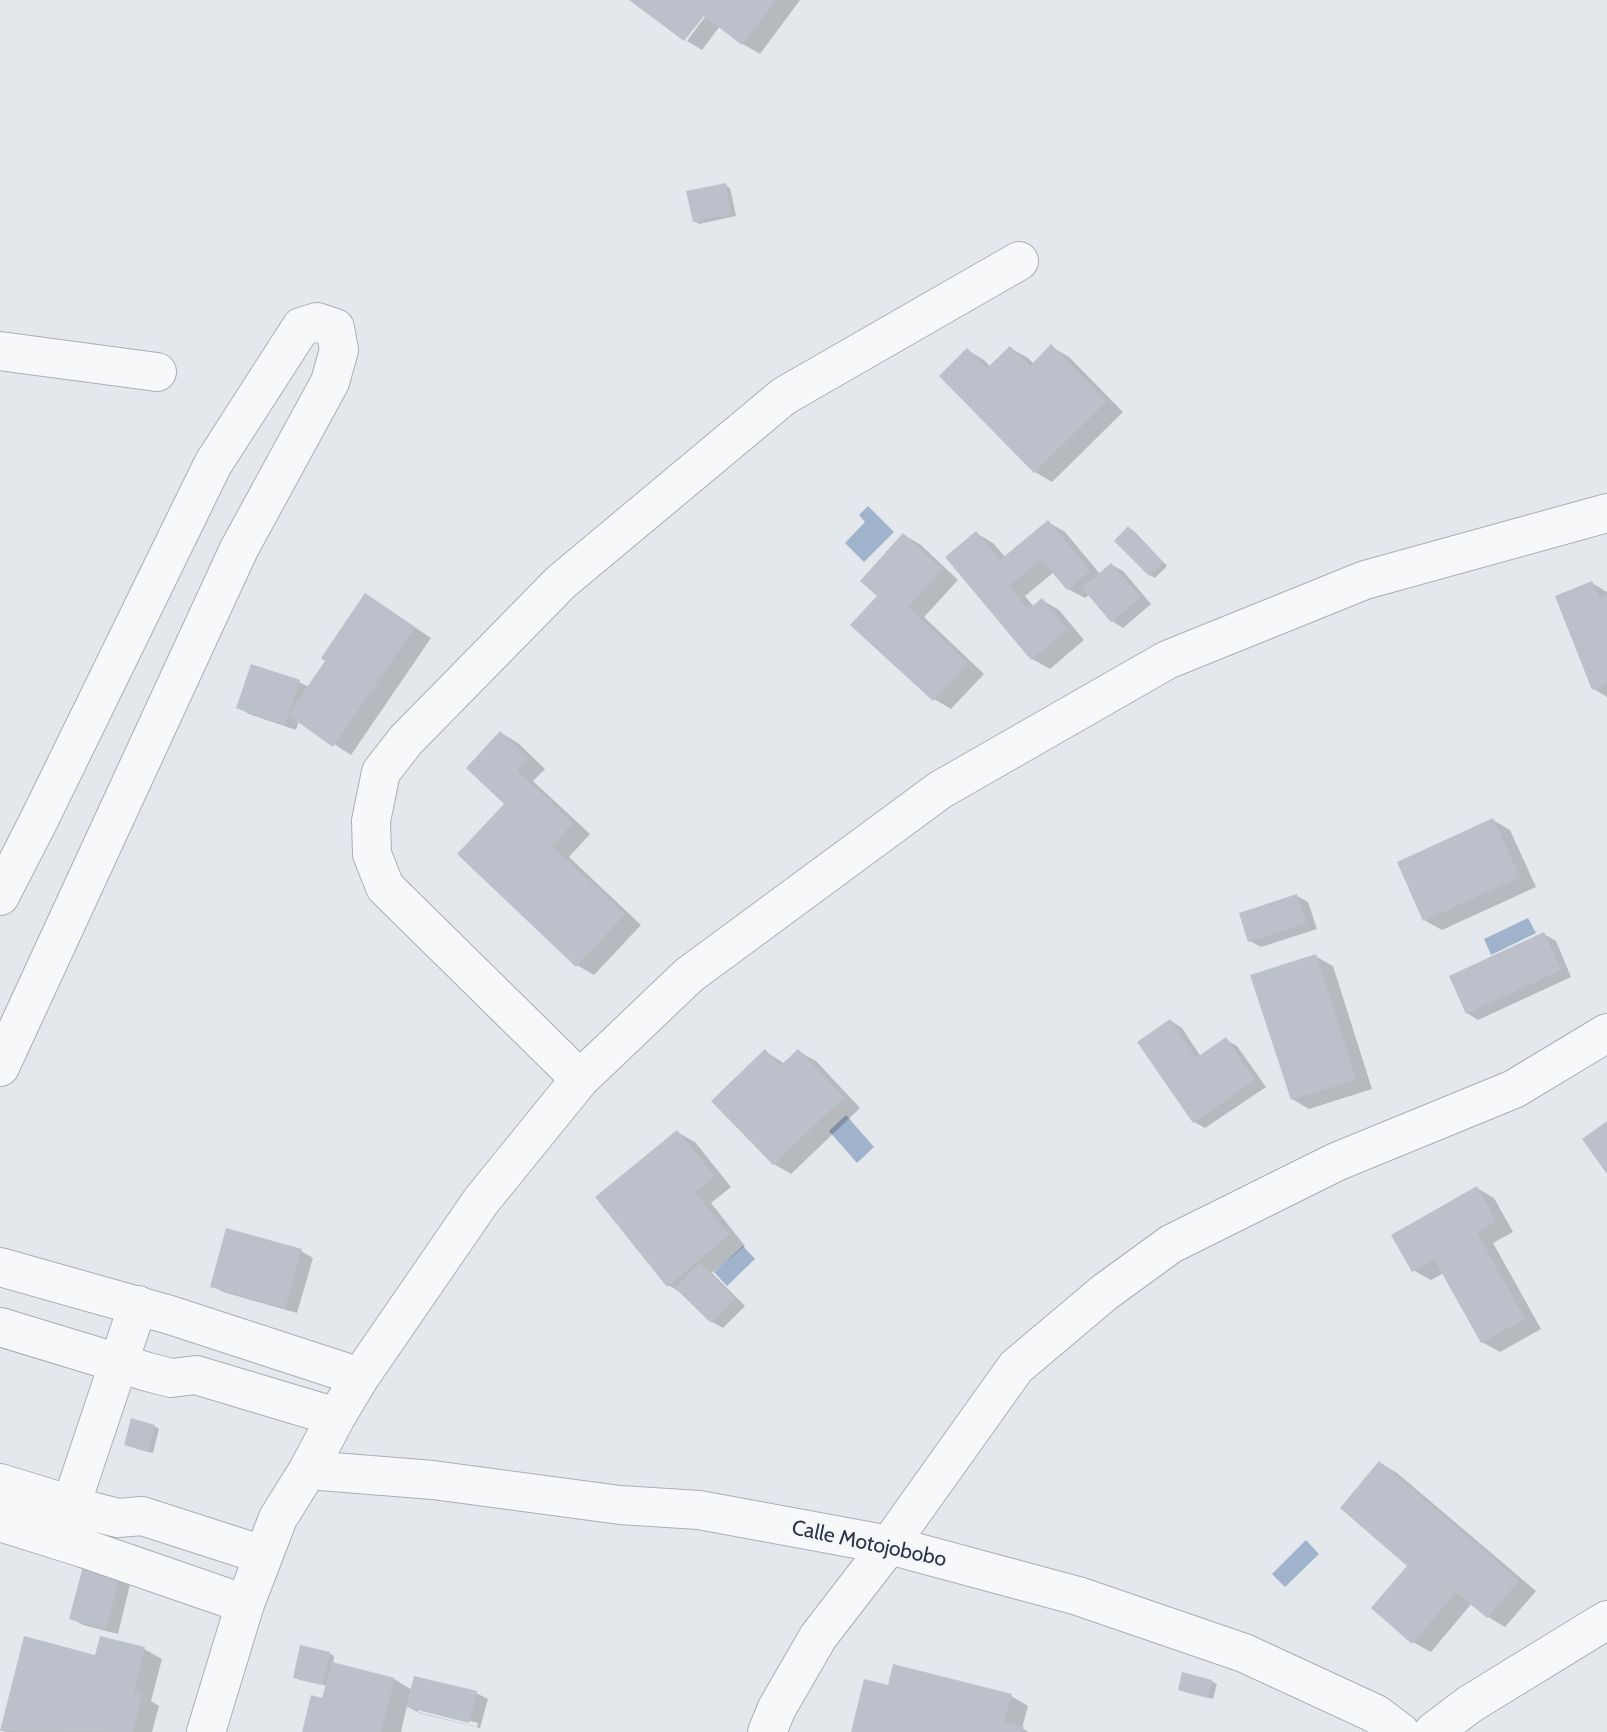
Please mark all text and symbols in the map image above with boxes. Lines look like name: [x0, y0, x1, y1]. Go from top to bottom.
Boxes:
street label: Calle Motojobobo: [789, 1515, 949, 1573]

